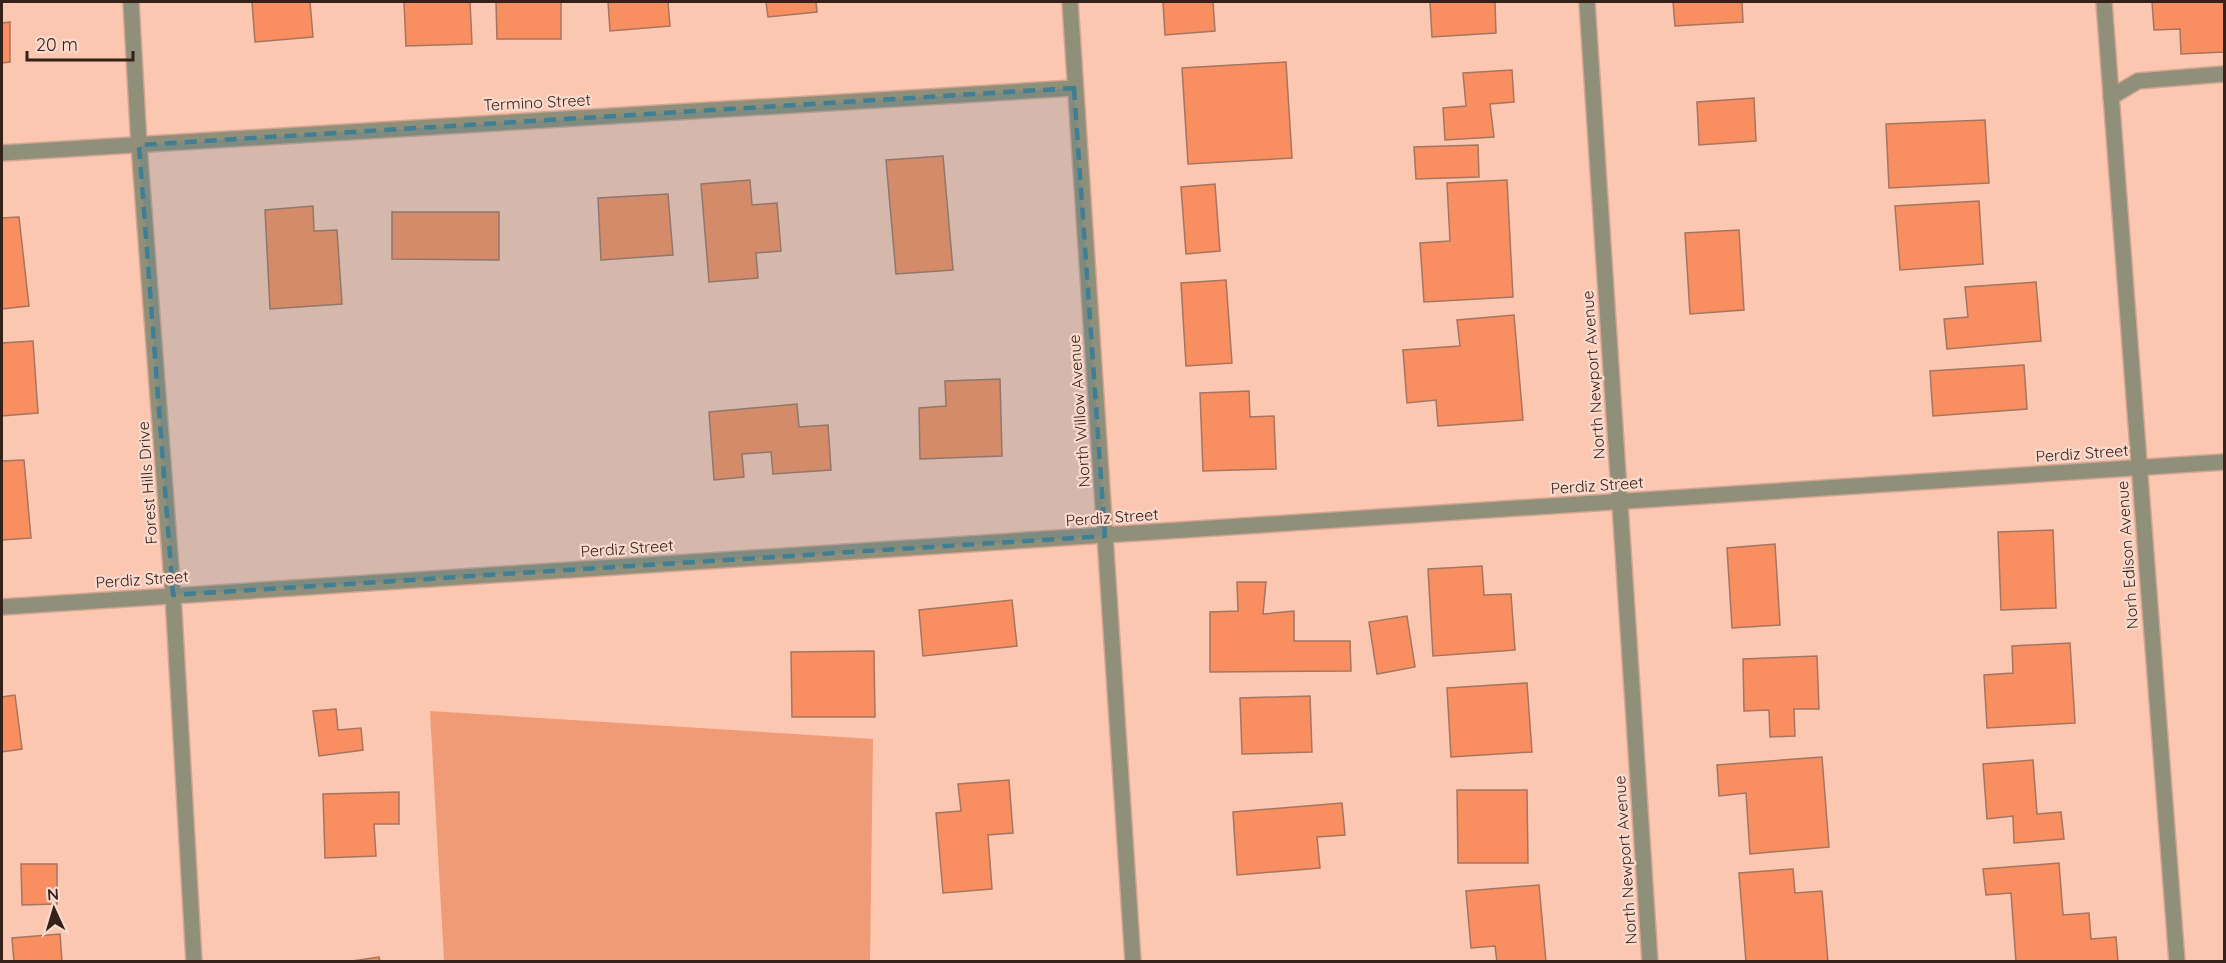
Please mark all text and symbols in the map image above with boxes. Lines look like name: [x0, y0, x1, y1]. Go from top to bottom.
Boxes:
scale bar: [27, 24, 134, 62]
text: 20 m: [36, 33, 78, 56]
street label: Termino Street: [483, 89, 591, 115]
street label: North Newport Avenue: [1577, 290, 1609, 460]
street label: North Willow Avenue: [1064, 334, 1094, 488]
street label: Forest Hills Drive: [133, 421, 161, 545]
street label: Perdiz Street: [2035, 440, 2129, 466]
street label: Perdiz Street: [1550, 472, 1644, 498]
street label: Norh Edison Avenue: [2112, 480, 2142, 630]
street label: Perdiz Street: [1065, 504, 1159, 530]
street label: Perdiz Street: [580, 535, 674, 561]
street label: Perdiz Street: [95, 566, 189, 592]
street label: North Newport Avenue: [1609, 775, 1641, 945]
north arrow: [24, 879, 84, 939]
text: N: [46, 884, 60, 904]

